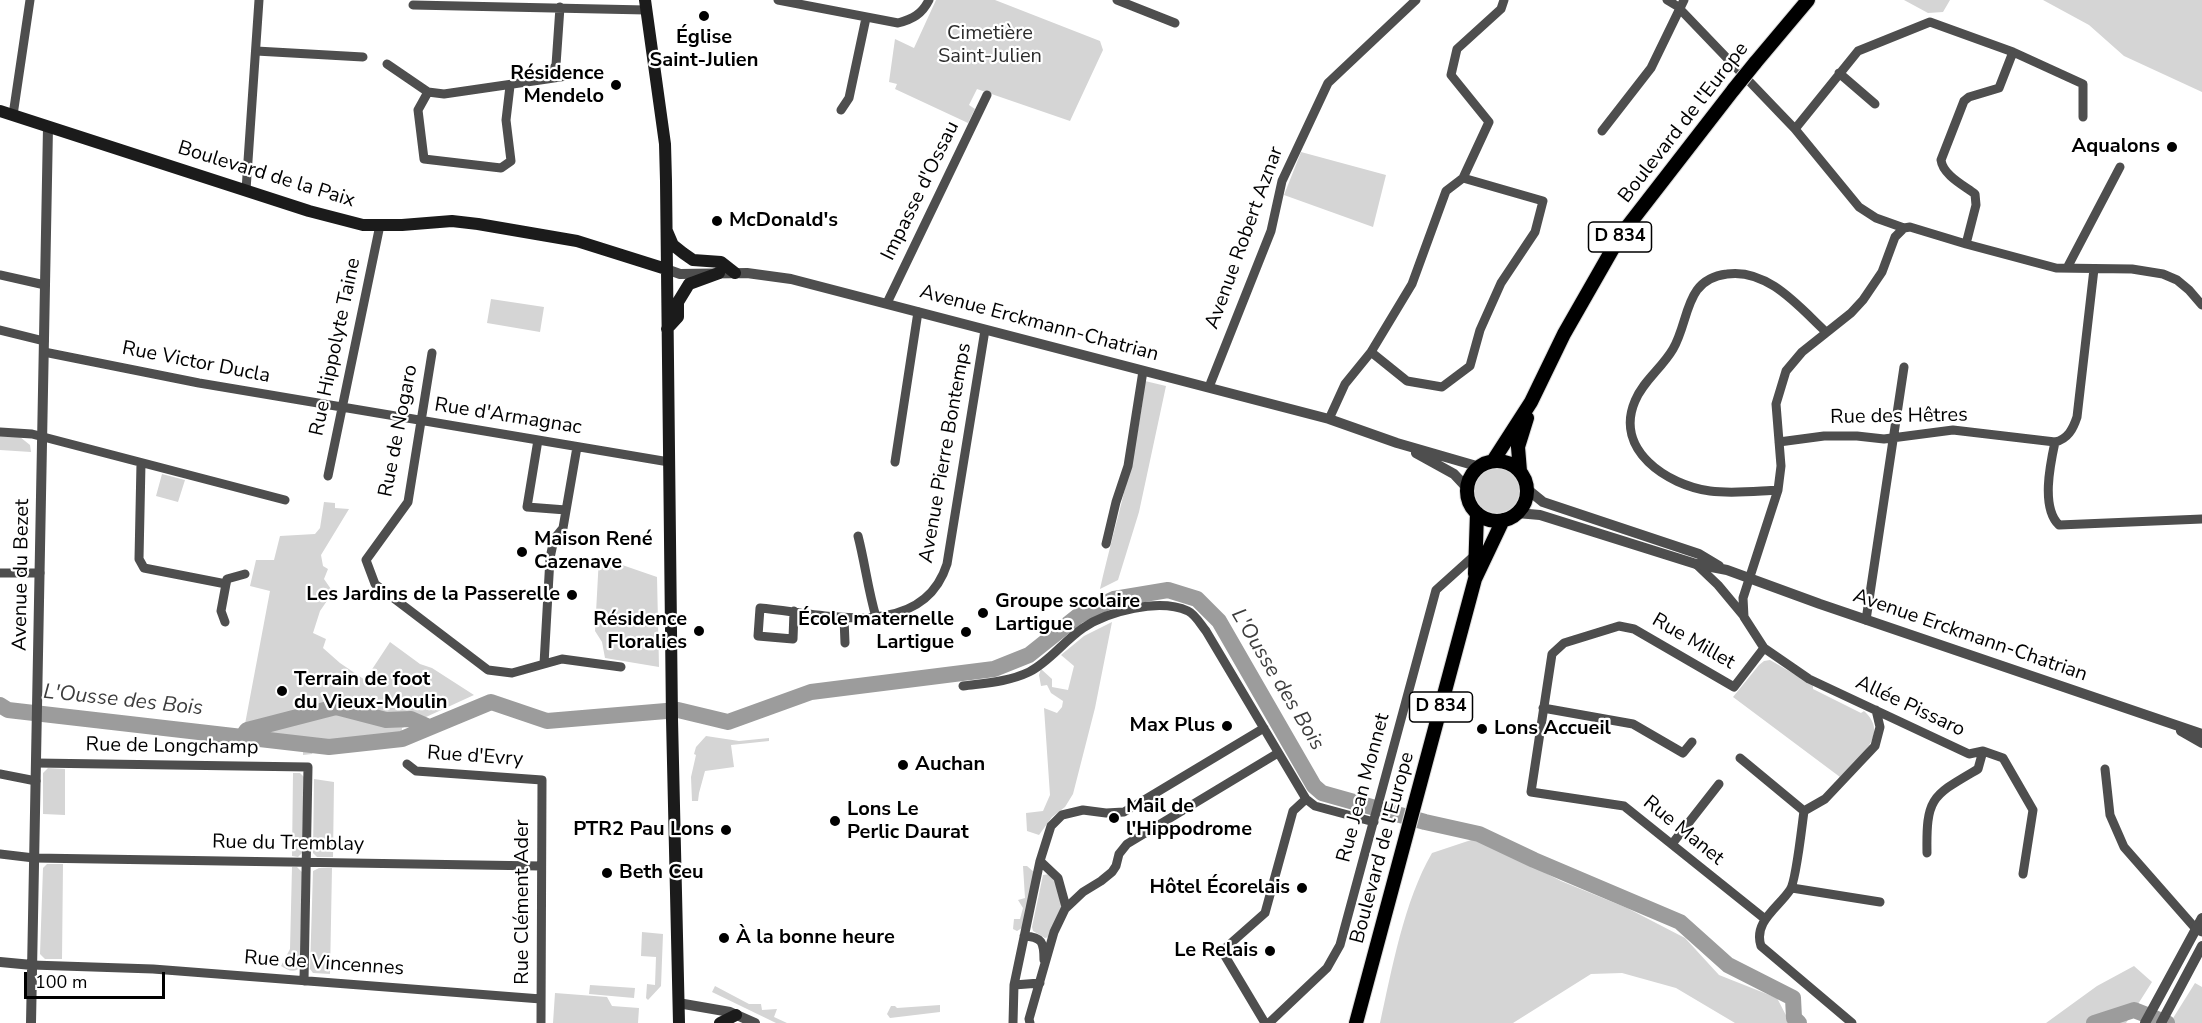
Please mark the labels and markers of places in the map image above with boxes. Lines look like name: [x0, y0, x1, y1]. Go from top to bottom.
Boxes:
marker: Église Saint-Julien: [697, 9, 711, 23]
place label: Église Saint-Julien: [650, 26, 758, 73]
place label: Résidence Mendelo: [510, 62, 604, 109]
marker: Résidence Mendelo: [609, 78, 623, 92]
place label: Aqualons: [2071, 135, 2160, 159]
marker: Aqualons: [2165, 140, 2179, 154]
place label: McDonald's: [729, 209, 838, 233]
marker: McDonald's: [710, 214, 724, 228]
place label: Maison René Cazenave: [534, 528, 653, 575]
marker: Maison René Cazenave: [515, 545, 529, 559]
place label: Les Jardins de la Passerelle: [306, 583, 560, 607]
marker: Les Jardins de la Passerelle: [565, 588, 579, 602]
place label: Groupe scolaire Lartigue: [995, 590, 1140, 637]
marker: Groupe scolaire Lartigue: [976, 606, 990, 620]
place label: Résidence Floralies: [593, 608, 687, 655]
place label: École maternelle Lartigue: [798, 608, 954, 655]
marker: Résidence Floralies: [692, 624, 706, 638]
marker: École maternelle Lartigue: [959, 625, 973, 639]
place label: Terrain de foot du Vieux-Moulin: [294, 668, 447, 715]
marker: Terrain de foot du Vieux-Moulin: [275, 684, 289, 698]
place label: Max Plus: [1130, 714, 1215, 738]
place label: Lons Accueil: [1494, 717, 1611, 741]
marker: Max Plus: [1220, 719, 1234, 733]
marker: Lons Accueil: [1475, 722, 1489, 736]
place label: Auchan: [915, 753, 985, 777]
marker: Auchan: [896, 758, 910, 772]
place label: Mail de l'Hippodrome: [1126, 795, 1252, 842]
place label: Lons Le Perlic Daurat: [847, 798, 969, 845]
marker: Mail de l'Hippodrome: [1107, 811, 1121, 825]
marker: Lons Le Perlic Daurat: [828, 814, 842, 828]
place label: PTR2 Pau Lons: [573, 818, 714, 842]
marker: PTR2 Pau Lons: [719, 823, 733, 837]
place label: Beth Ceu: [619, 861, 704, 885]
marker: Beth Ceu: [600, 866, 614, 880]
place label: Hôtel Écorelais: [1150, 876, 1290, 900]
marker: Hôtel Écorelais: [1295, 881, 1309, 895]
place label: À la bonne heure: [736, 926, 895, 950]
marker: À la bonne heure: [717, 931, 731, 945]
place label: Le Relais: [1174, 939, 1258, 963]
marker: Le Relais: [1263, 944, 1277, 958]

